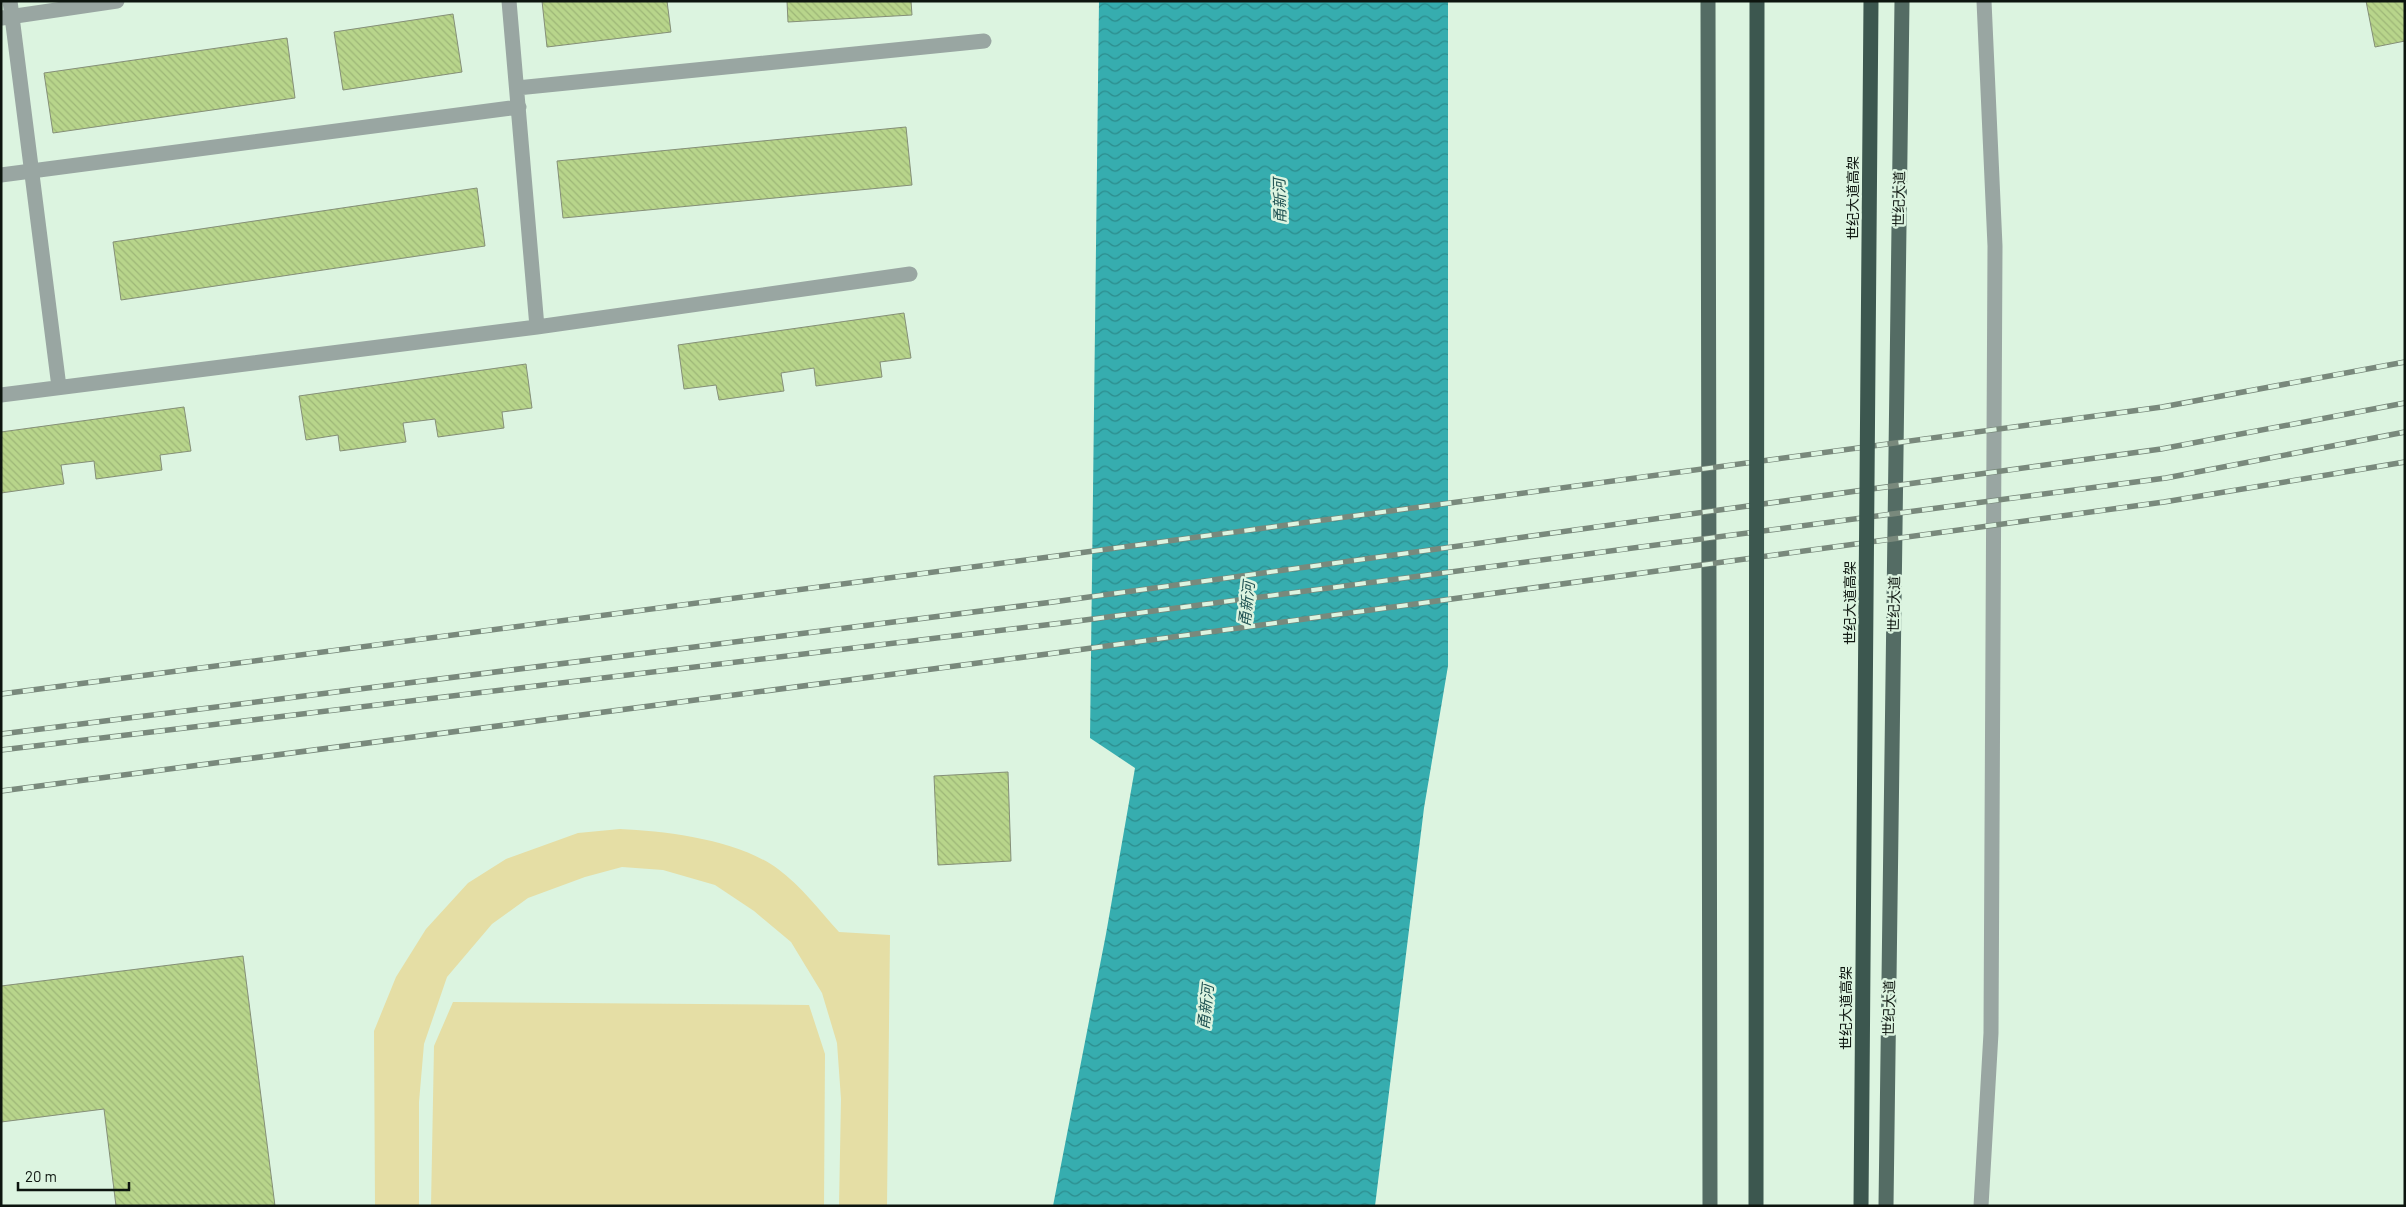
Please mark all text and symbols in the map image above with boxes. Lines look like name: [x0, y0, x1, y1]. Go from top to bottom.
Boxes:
street label: 世纪大道高架: [1844, 156, 1861, 240]
street label: 世纪大道: [1890, 171, 1907, 227]
water label: 甬新河: [1270, 175, 1288, 224]
street label: 世纪大道高架: [1841, 561, 1858, 645]
street label: 世纪大道: [1885, 576, 1902, 632]
water label: 甬新河: [1235, 578, 1258, 627]
street label: 世纪大道高架: [1837, 966, 1854, 1050]
street label: 世纪大道: [1880, 980, 1897, 1036]
water label: 甬新河: [1194, 981, 1217, 1030]
scale bar: [18, 1160, 129, 1192]
text: 20 m: [25, 1167, 57, 1185]

